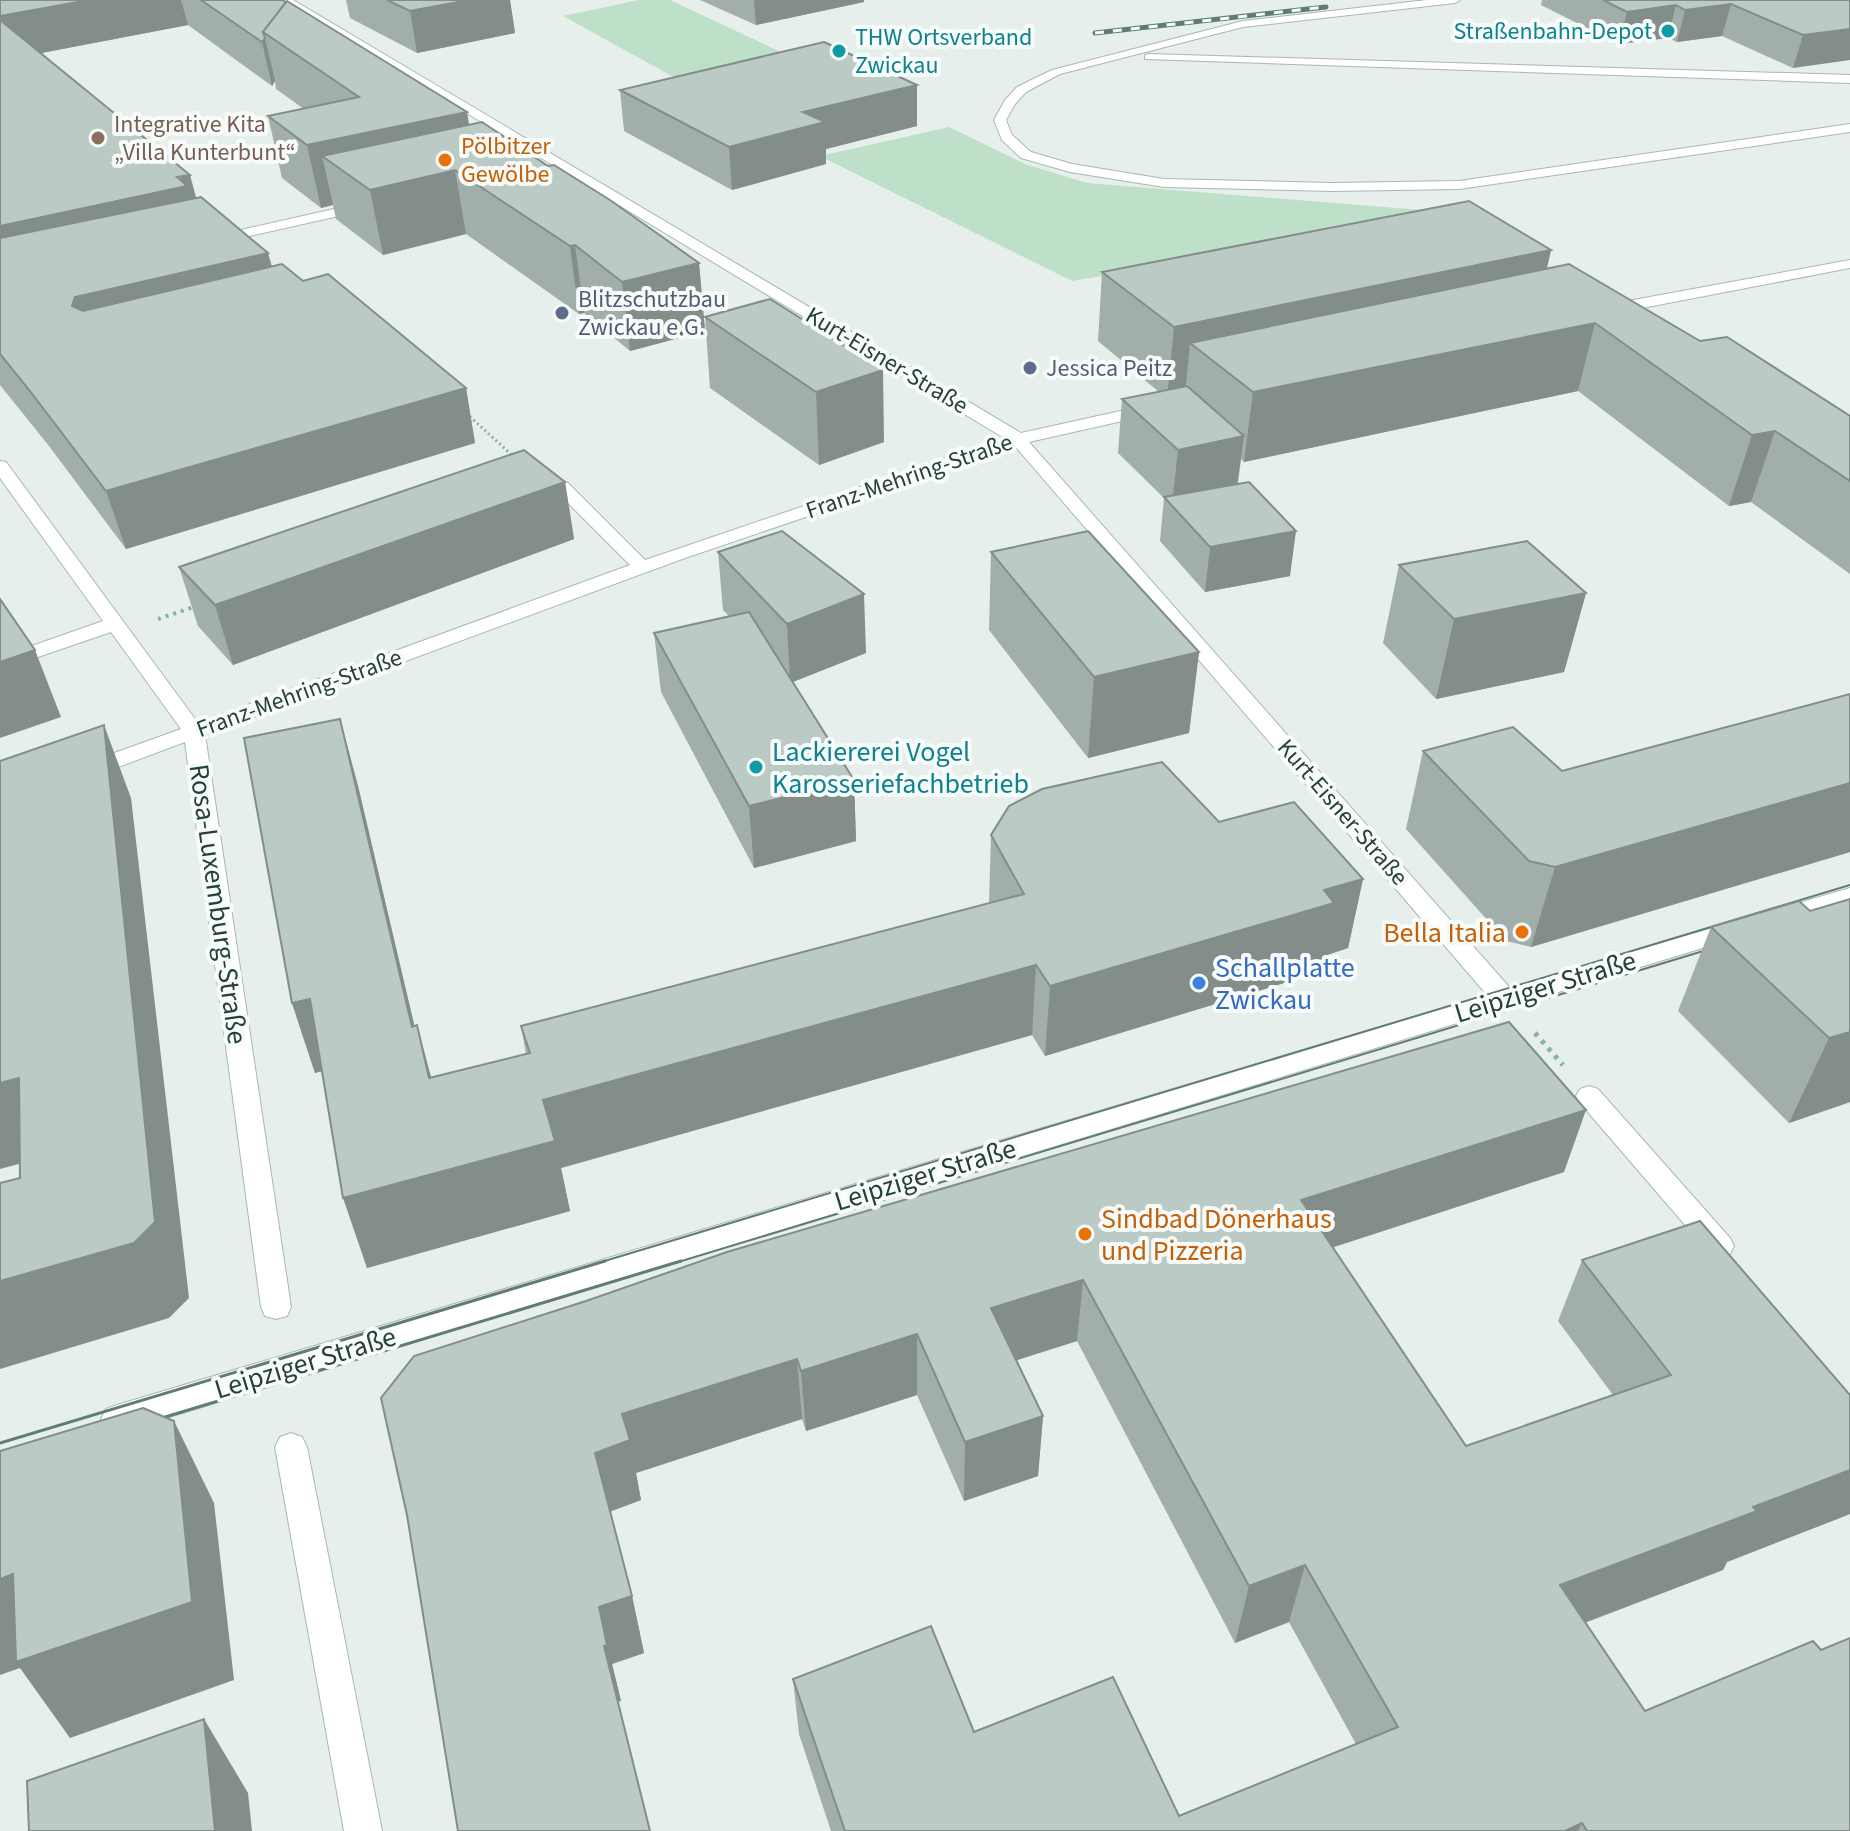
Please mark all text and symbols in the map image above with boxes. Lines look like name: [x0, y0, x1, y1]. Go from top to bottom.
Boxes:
place label: Straßenbahn-Depot: [1454, 14, 1652, 49]
place label: THW Ortsverband Zwickau: [855, 20, 1032, 83]
marker: Straßenbahn-Depot: [1659, 22, 1677, 40]
marker: THW Ortsverband Zwickau: [830, 42, 848, 60]
place label: Integrative Kita „Villa Kunterbunt“: [114, 107, 296, 170]
marker: Integrative Kita „Villa Kunterbunt“: [89, 129, 107, 147]
place label: Pölbitzer Gewölbe: [461, 129, 551, 192]
marker: Pölbitzer Gewölbe: [436, 151, 454, 169]
place label: Blitzschutzbau Zwickau e.G.: [578, 282, 726, 345]
street label: Kurt-Eisner-Straße: [799, 298, 975, 423]
marker: Blitzschutzbau Zwickau e.G.: [553, 304, 571, 322]
place label: Jessica Peitz: [1046, 351, 1172, 386]
marker: Jessica Peitz: [1021, 359, 1039, 377]
street label: Franz-Mehring-Straße: [801, 425, 1017, 528]
street label: Franz-Mehring-Straße: [191, 640, 407, 747]
street label: Kurt-Eisner-Straße: [1269, 731, 1416, 893]
place label: Lackiererei Vogel Karosseriefachbetrieb: [772, 732, 1029, 804]
marker: Lackiererei Vogel Karosseriefachbetrieb: [747, 758, 765, 776]
street label: Rosa-Luxemburg-Straße: [179, 762, 257, 1047]
place label: Bella Italia: [1383, 913, 1506, 953]
marker: Bella Italia: [1513, 923, 1531, 941]
street label: Leipziger Straße: [1450, 940, 1641, 1034]
place label: Schallplatte Zwickau: [1215, 948, 1355, 1020]
marker: Schallplatte Zwickau: [1190, 974, 1208, 992]
street label: Leipziger Straße: [830, 1128, 1021, 1222]
place label: Sindbad Dönerhaus und Pizzeria: [1101, 1199, 1332, 1271]
marker: Sindbad Dönerhaus und Pizzeria: [1076, 1225, 1094, 1243]
street label: Leipziger Straße: [210, 1316, 401, 1410]

